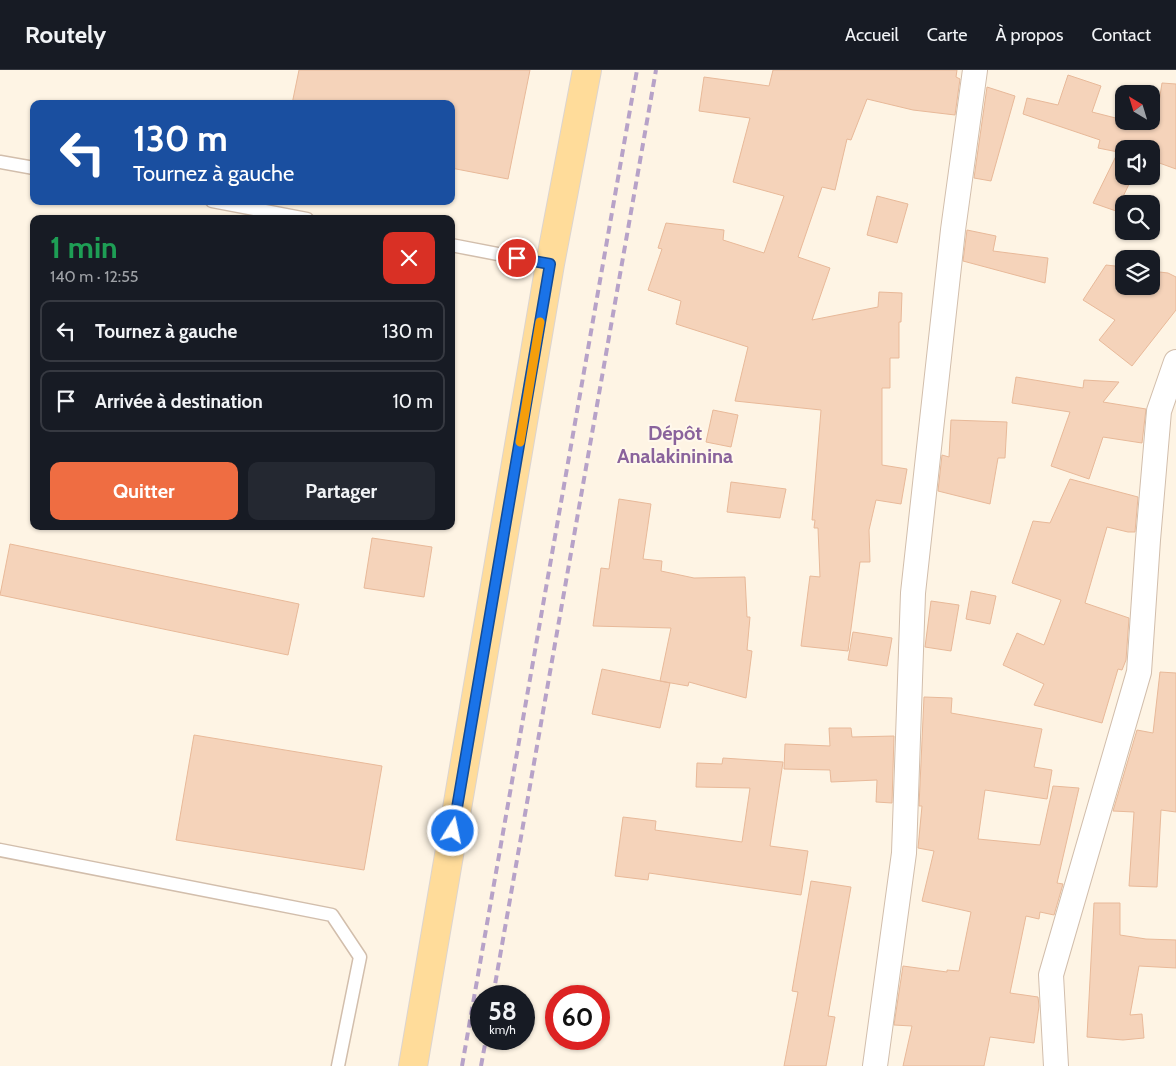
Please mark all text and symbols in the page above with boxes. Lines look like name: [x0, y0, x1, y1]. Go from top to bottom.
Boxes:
text: Routely: [25, 20, 106, 49]
text: Accueil: [845, 24, 899, 46]
text: Carte: [927, 24, 967, 46]
text: À propos: [995, 24, 1063, 46]
text: Contact: [1091, 24, 1151, 46]
north arrow: [1115, 85, 1160, 130]
map controls: [1115, 85, 1160, 295]
text: 130 m: [133, 117, 228, 160]
icon: left: [50, 120, 115, 185]
button: sound: [1115, 140, 1160, 185]
text: Tournez à gauche: [133, 160, 294, 187]
button: search: [1115, 195, 1160, 240]
text: 1 min: [50, 229, 118, 266]
button: close: [383, 232, 435, 284]
pin: [496, 237, 538, 279]
icon: arrive: [503, 244, 531, 272]
button: layers: [1115, 250, 1160, 295]
text: 140 m · 12:55: [50, 267, 139, 286]
icon: left: [52, 317, 80, 345]
text: Tournez à gauche: [95, 320, 237, 343]
text: 130 m: [382, 320, 433, 343]
icon: arrive: [52, 387, 80, 415]
text: Arrivée à destination: [95, 390, 263, 413]
text: 10 m: [393, 390, 433, 413]
district label: Dépôt Analakininina: [617, 421, 733, 468]
button: Quitter: [50, 462, 238, 520]
button: Partager: [248, 462, 435, 520]
position arrow: [426, 804, 478, 856]
speed limit sign: 60: [545, 985, 610, 1050]
text: 58: [488, 996, 517, 1026]
text: km/h: [489, 1022, 516, 1037]

